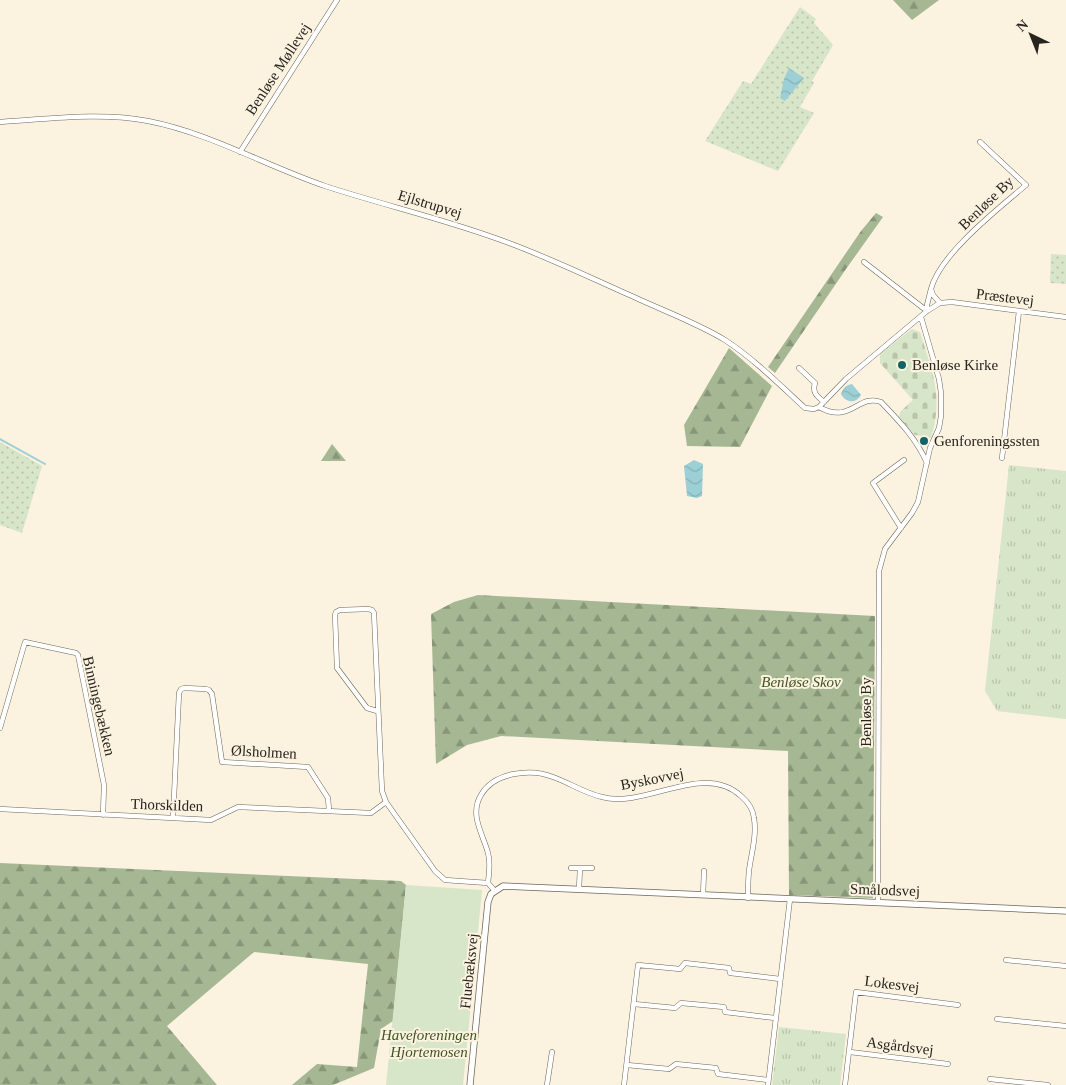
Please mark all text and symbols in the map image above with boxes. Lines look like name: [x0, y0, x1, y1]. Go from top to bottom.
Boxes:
north arrow: [1006, 10, 1056, 60]
text: N: [1014, 17, 1031, 35]
street label: Benløse Møllevej: [242, 20, 314, 118]
street label: Benløse By: [955, 173, 1017, 233]
street label: Ejlstrupvej: [396, 187, 464, 221]
street label: Præstevej: [975, 286, 1035, 308]
place label: Benløse Kirke: [912, 357, 999, 373]
marker: Benløse Kirke: [896, 359, 908, 371]
place label: Genforeningssten: [934, 433, 1040, 449]
marker: Genforeningssten: [918, 435, 930, 447]
street label: Binningebækken: [80, 655, 118, 758]
park label: Benløse Skov: [761, 674, 841, 690]
street label: Benløse By: [858, 677, 874, 747]
street label: Ølsholmen: [231, 742, 298, 762]
street label: Byskovvej: [619, 765, 685, 793]
street label: Thorskilden: [130, 796, 204, 814]
street label: Smålodsvej: [850, 881, 920, 899]
street label: Fluebæksvej: [457, 932, 481, 1010]
street label: Lokesvej: [864, 973, 920, 995]
park label: Haveforeningen Hjortemosen: [380, 1027, 477, 1060]
street label: Asgårdsvej: [866, 1034, 934, 1058]

